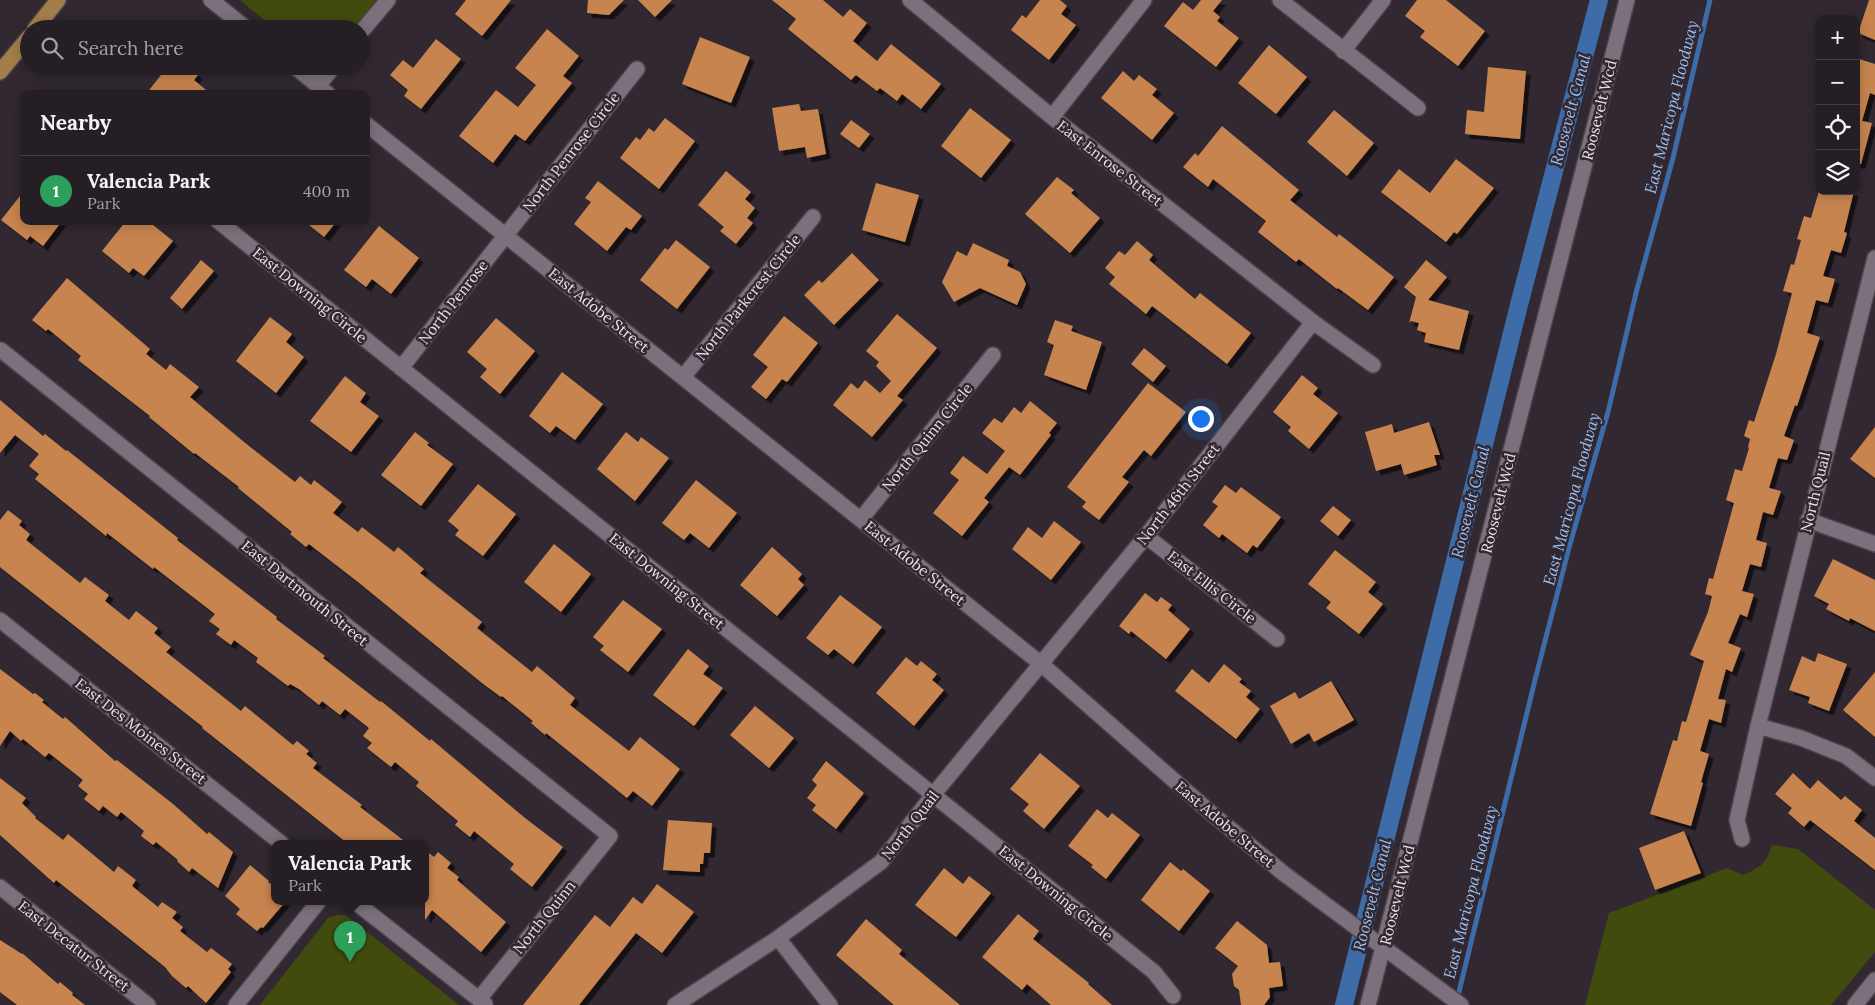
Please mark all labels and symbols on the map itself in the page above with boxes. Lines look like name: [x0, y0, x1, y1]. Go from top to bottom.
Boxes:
water label: East Maricopa Floodway: [1640, 18, 1702, 196]
water label: Roosevelt Canal: [1546, 52, 1595, 168]
street label: Roosevelt Wcd: [1577, 58, 1621, 162]
street label: North Penrose Circle: [518, 88, 624, 216]
street label: East Enrose Street: [1053, 116, 1167, 210]
street label: North Parkcrest Circle: [691, 230, 805, 364]
street label: East Downing Circle: [249, 243, 371, 347]
street label: North Penrose: [414, 256, 492, 348]
street label: East Adobe Street: [545, 264, 653, 357]
street label: North Quinn Circle: [877, 379, 977, 495]
your location: [1188, 406, 1214, 432]
water label: East Maricopa Floodway: [1538, 411, 1604, 587]
street label: North 46th Street: [1133, 439, 1224, 548]
water label: Roosevelt Canal: [1446, 444, 1494, 560]
street label: North Quail: [1796, 450, 1834, 534]
street label: Roosevelt Wcd: [1476, 451, 1520, 555]
street label: East Adobe Street: [861, 517, 969, 610]
street label: East Downing Street: [606, 529, 729, 633]
street label: East Dartmouth Street: [238, 536, 372, 650]
street label: East Ellis Circle: [1164, 546, 1260, 628]
street label: East Des Moines Street: [72, 674, 211, 788]
street label: East Adobe Street: [1171, 777, 1279, 871]
street label: North Quail: [877, 787, 943, 863]
water label: East Maricopa Floodway: [1439, 803, 1501, 981]
water label: Roosevelt Canal: [1348, 837, 1396, 953]
street label: East Downing Circle: [995, 841, 1117, 945]
street label: Roosevelt Wcd: [1375, 843, 1419, 947]
street label: North Quinn: [509, 877, 579, 957]
street label: East Decatur Street: [14, 897, 134, 996]
pin: 1: [334, 921, 366, 962]

